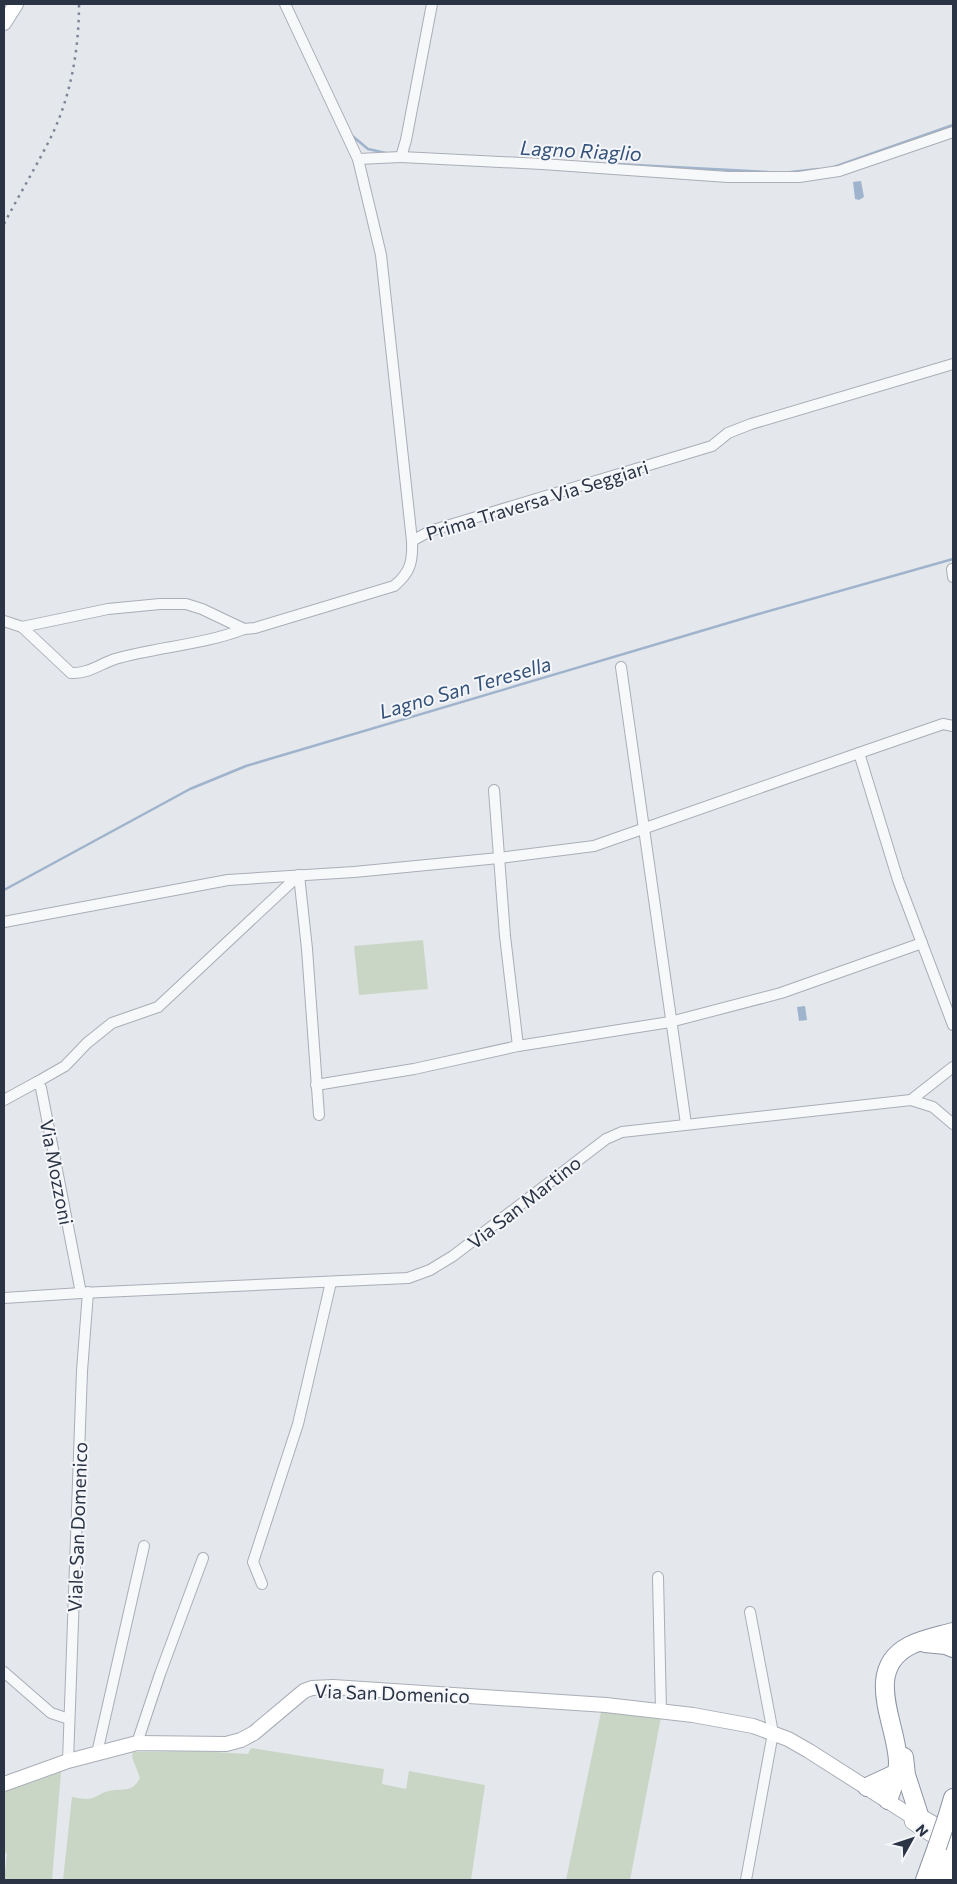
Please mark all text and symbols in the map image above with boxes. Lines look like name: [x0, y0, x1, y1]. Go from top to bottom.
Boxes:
water label: Lagno Riaglio: [519, 135, 643, 165]
street label: Prima Traversa Via Seggiari: [423, 455, 651, 545]
water label: Lagno San Teresella: [376, 651, 554, 723]
street label: Via Mozzoni: [36, 1117, 78, 1227]
street label: Via San Martino: [463, 1151, 585, 1253]
street label: Viale San Domenico: [63, 1441, 91, 1613]
street label: Via San Domenico: [314, 1679, 470, 1707]
north arrow: [887, 1814, 937, 1864]
text: N: [912, 1821, 932, 1840]

